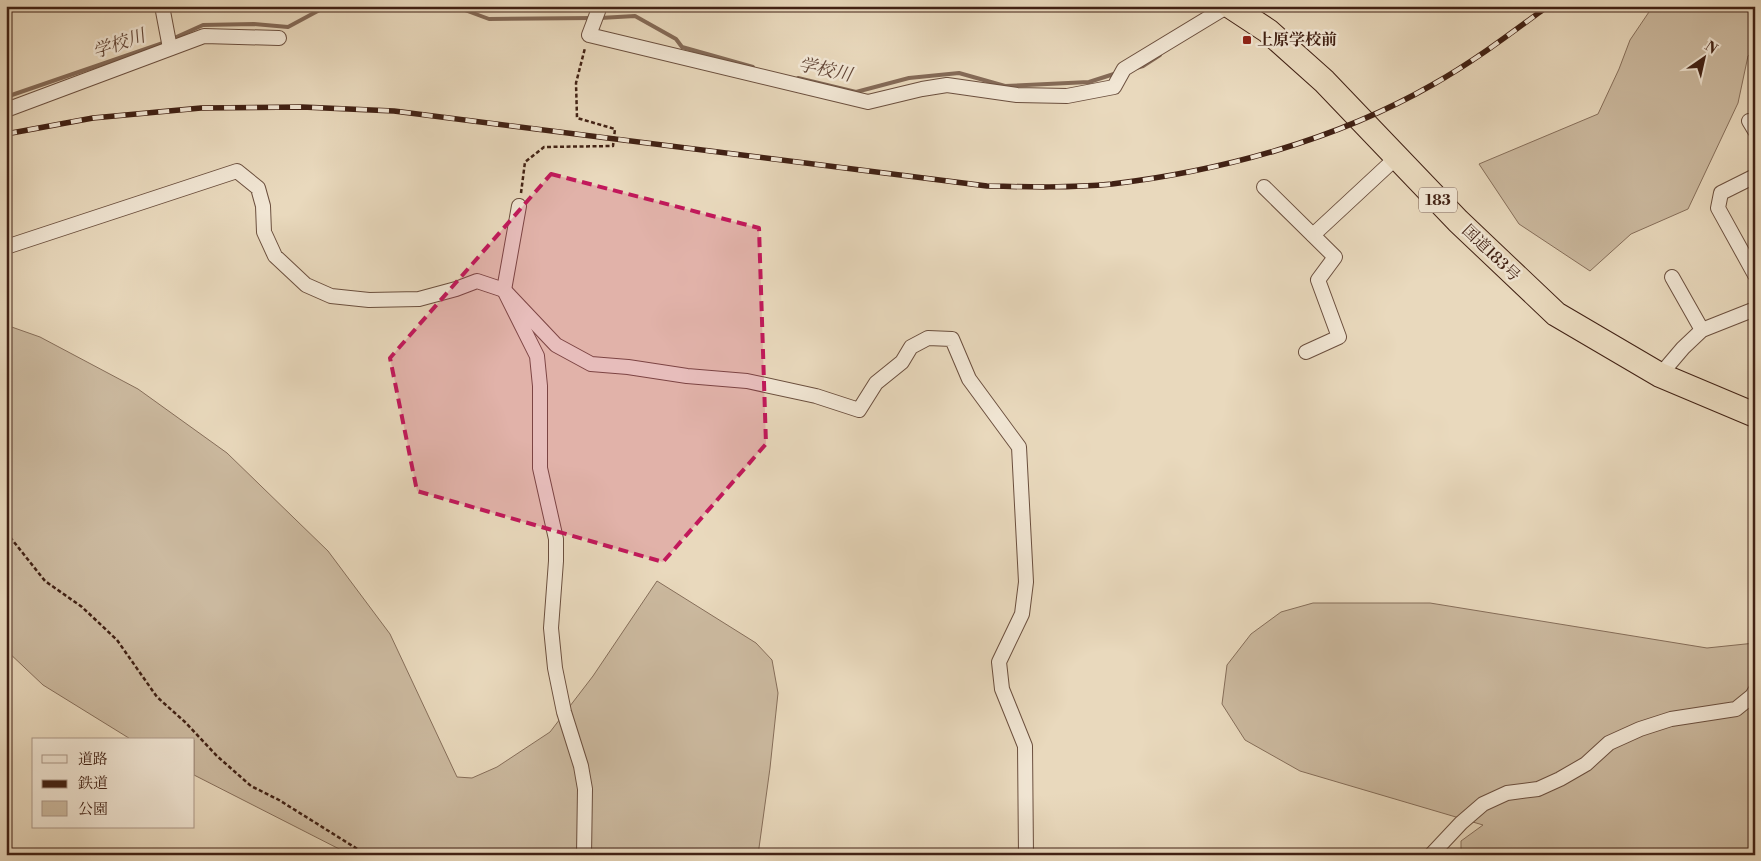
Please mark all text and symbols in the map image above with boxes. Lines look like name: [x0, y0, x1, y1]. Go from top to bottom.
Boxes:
water label: 学校川: [90, 24, 150, 64]
place label: 上原学校前: [1257, 30, 1337, 50]
north arrow: [1678, 32, 1728, 82]
marker: 上原学校前: [1241, 34, 1253, 46]
text: N: [1701, 37, 1720, 59]
water label: 学校川: [796, 53, 856, 87]
road number: 183: [1419, 188, 1457, 212]
street label: 国道183号: [1458, 220, 1524, 286]
legend: [32, 738, 195, 828]
text: 道路: [78, 750, 108, 769]
text: 鉄道: [78, 774, 108, 793]
text: 公園: [78, 800, 108, 819]

